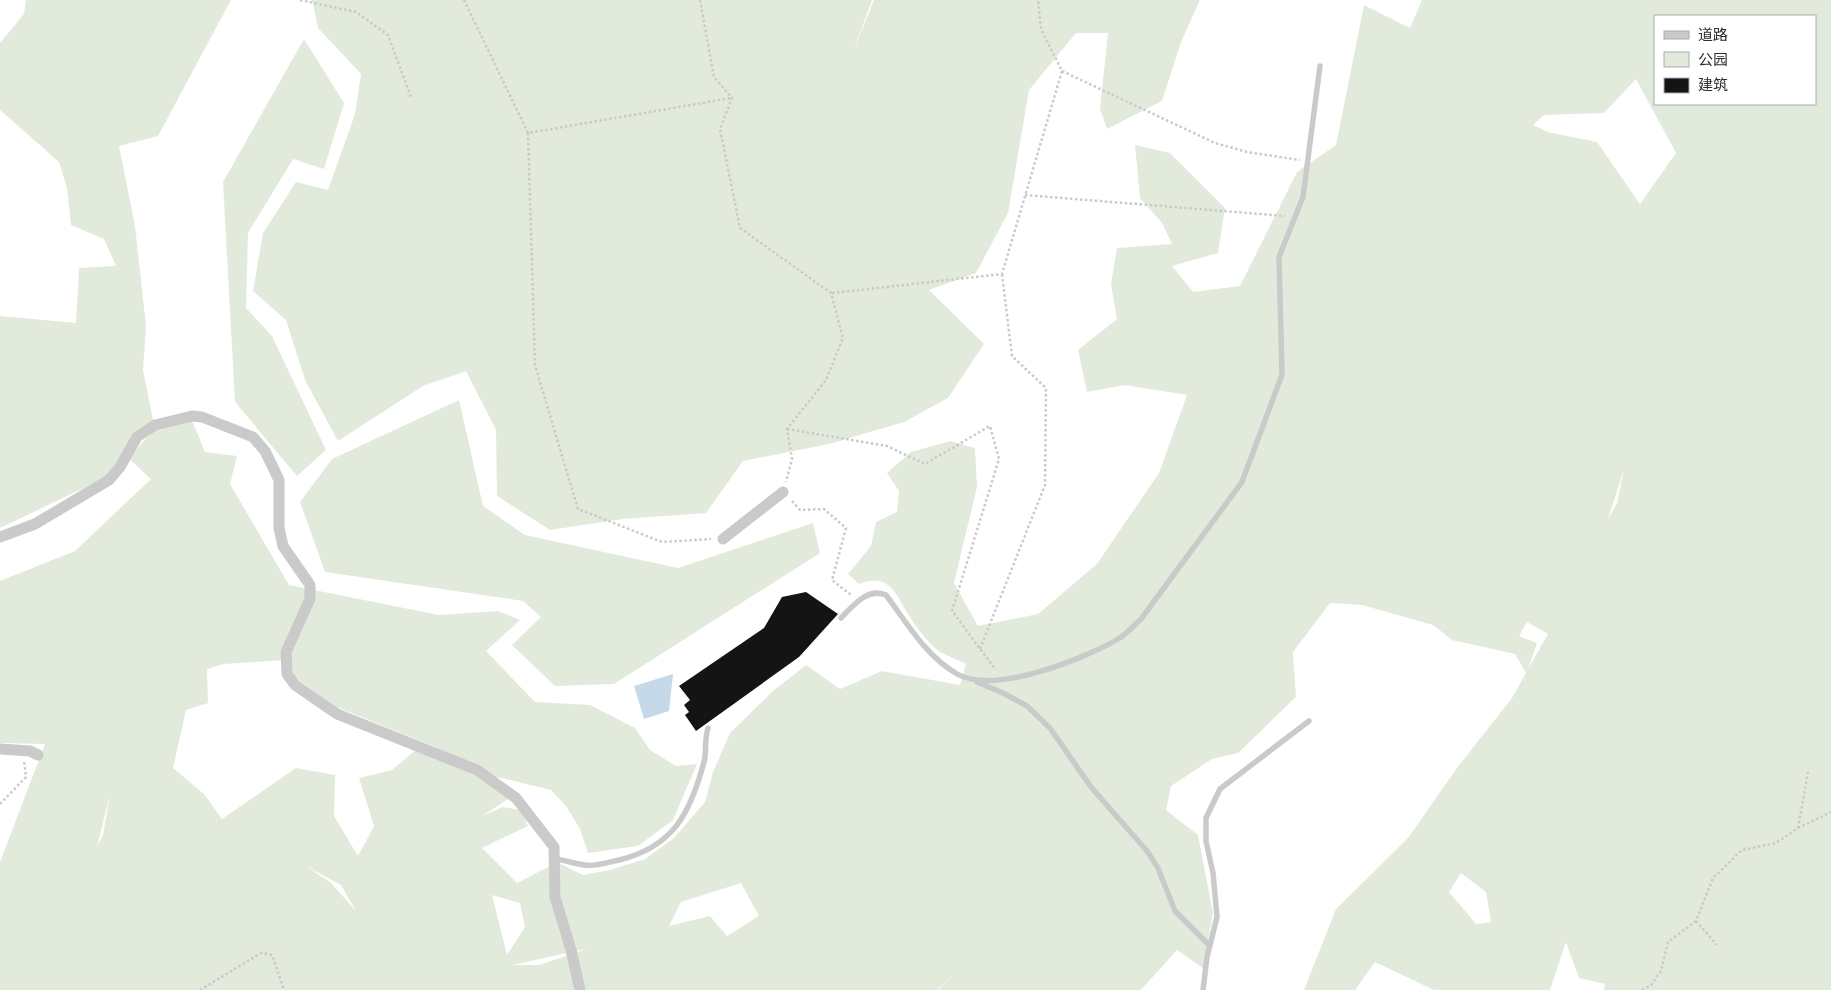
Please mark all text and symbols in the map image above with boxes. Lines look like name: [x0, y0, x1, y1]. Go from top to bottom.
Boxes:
legend: [1654, 15, 1816, 105]
text: 道路: [1698, 25, 1728, 44]
text: 公园: [1698, 50, 1728, 69]
text: 建筑: [1698, 75, 1728, 94]

